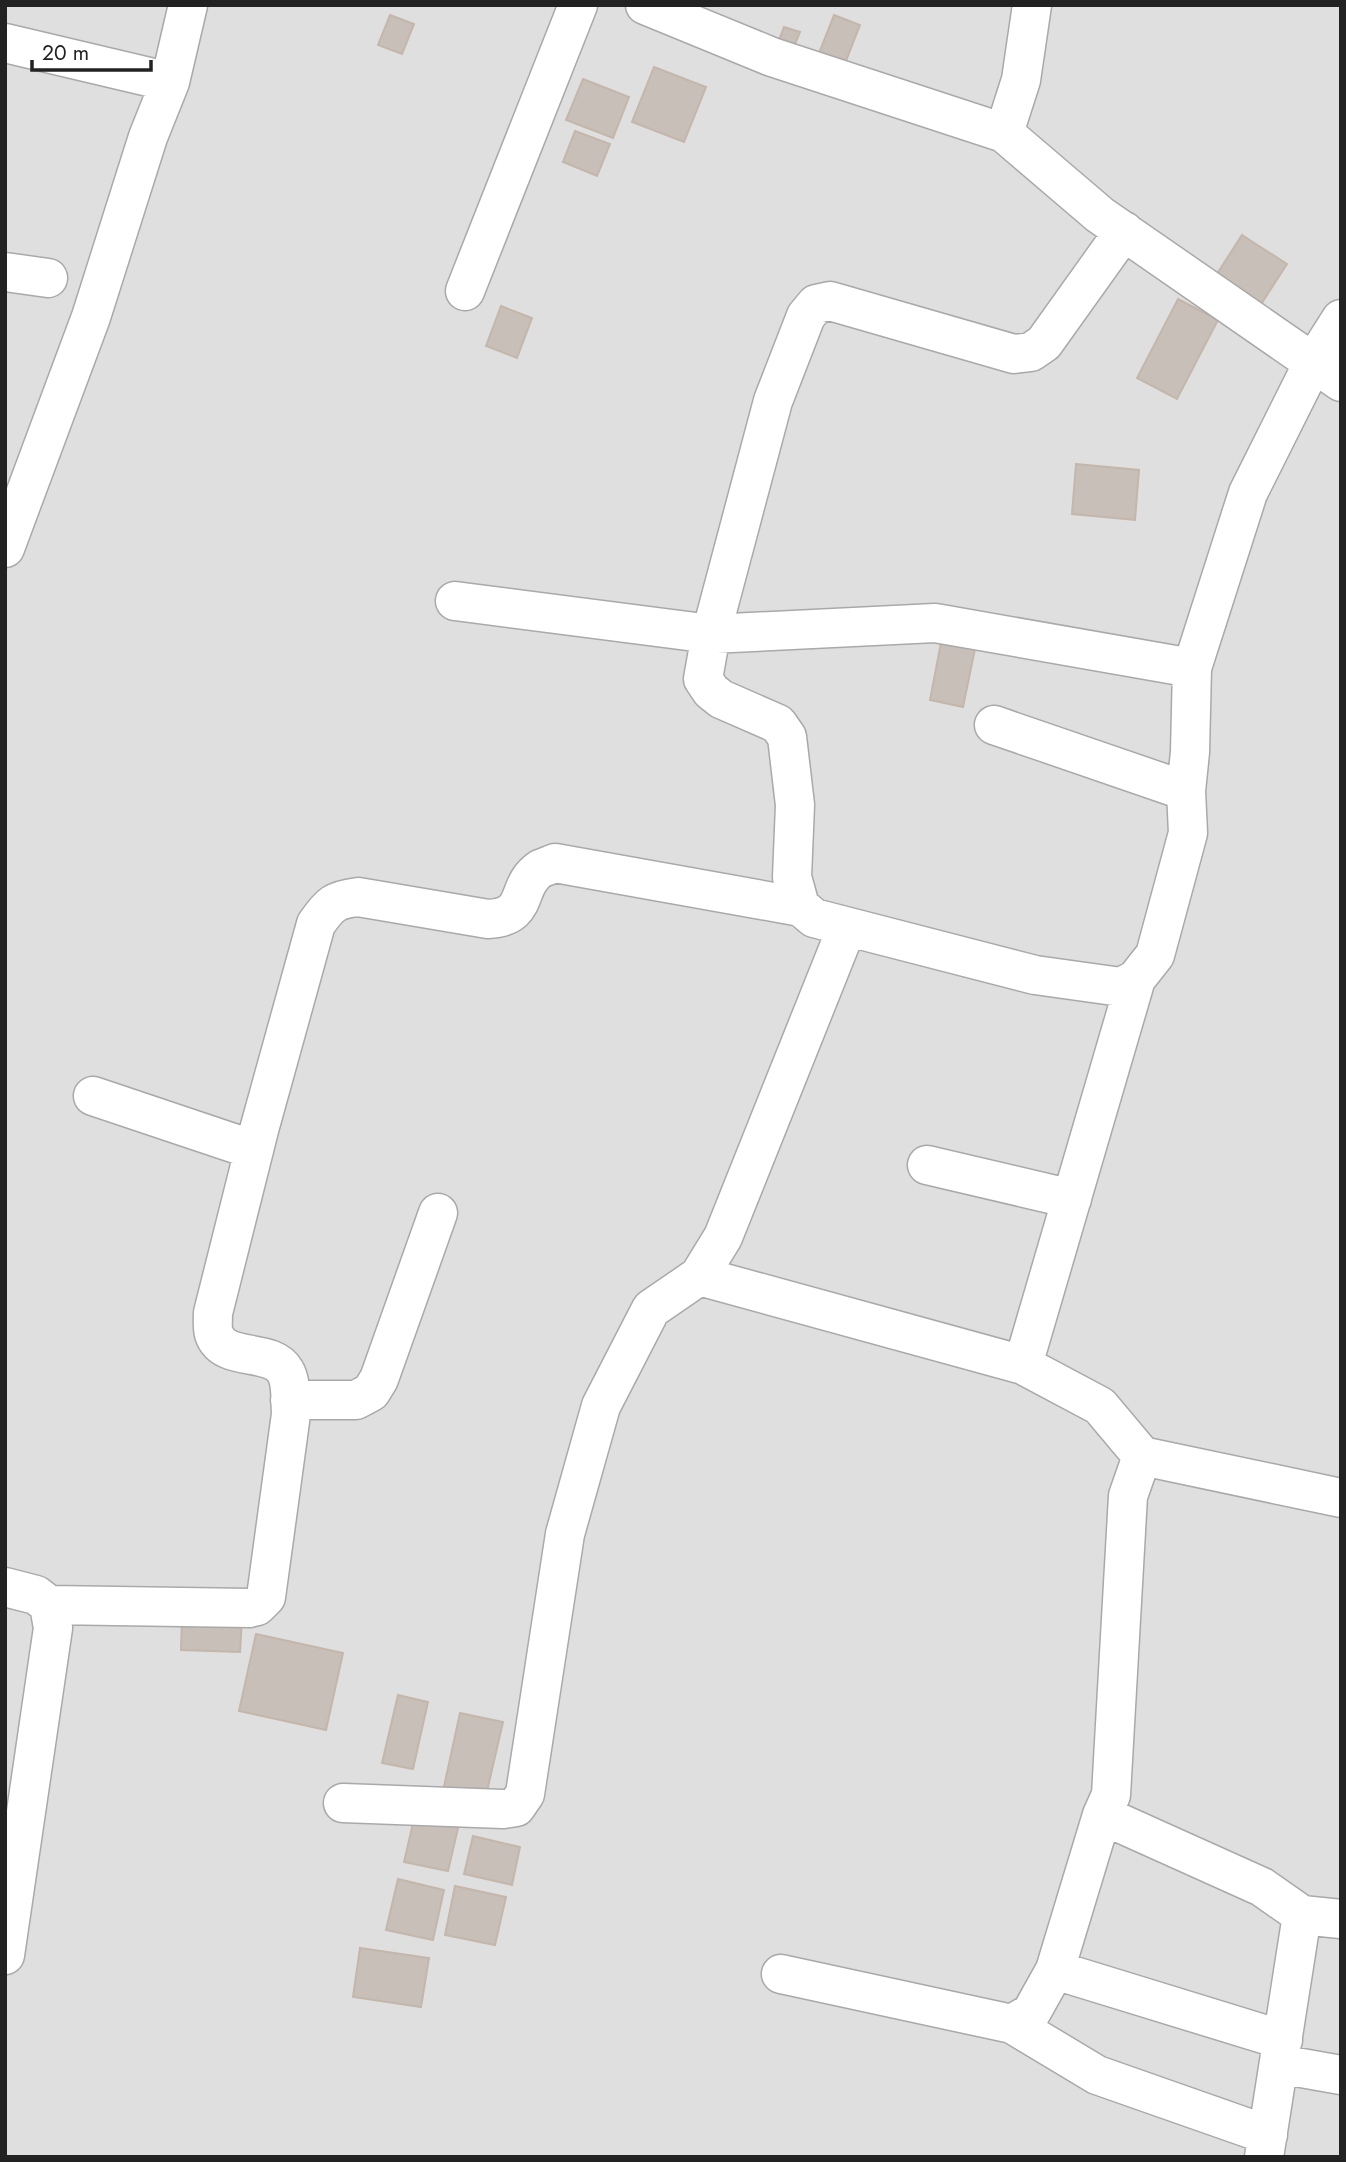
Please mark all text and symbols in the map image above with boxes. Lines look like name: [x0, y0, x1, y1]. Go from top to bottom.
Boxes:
scale bar: [32, 28, 150, 72]
text: 20 m: [42, 38, 89, 68]

